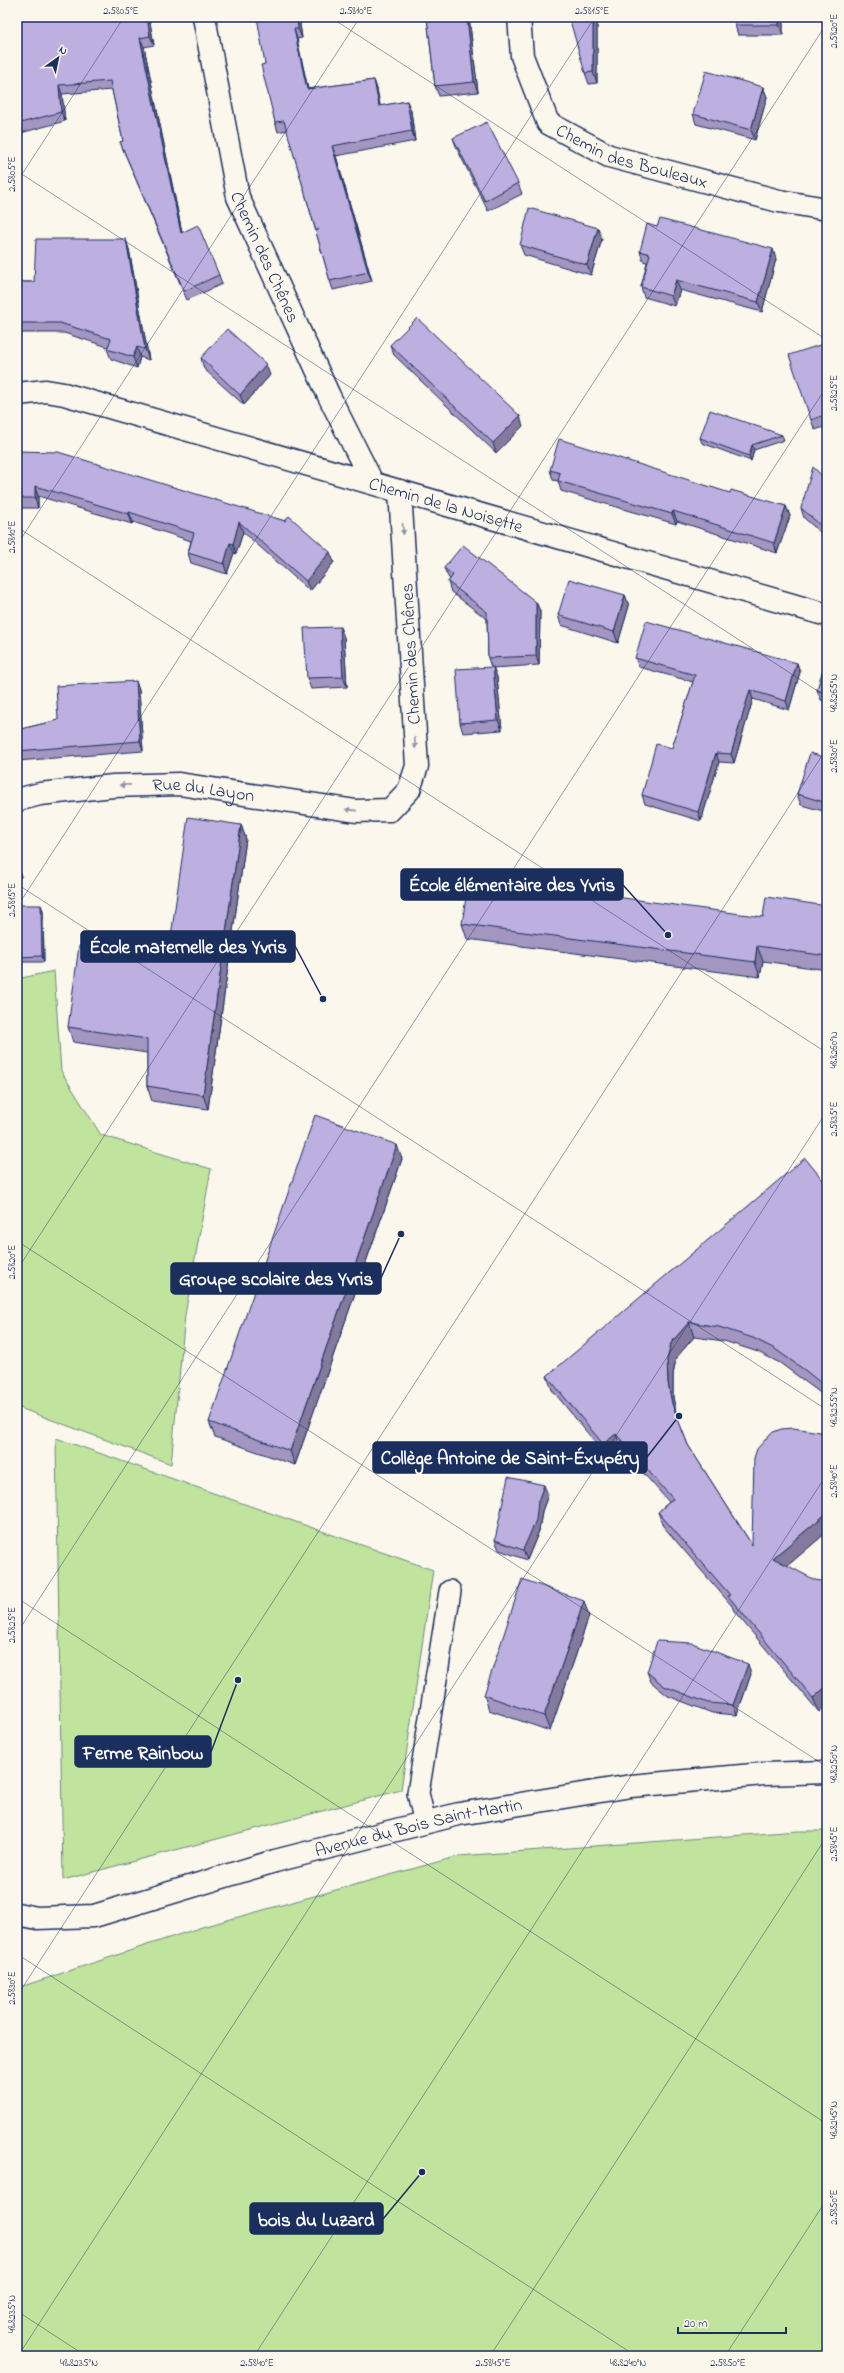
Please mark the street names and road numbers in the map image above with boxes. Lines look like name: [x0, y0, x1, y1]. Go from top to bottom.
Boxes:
street label: Chemin des Bouleaux: [551, 119, 710, 197]
street label: Chemin des Chênes: [222, 190, 305, 328]
street label: Chemin de la Noisette: [365, 472, 526, 541]
street label: Chemin des Chênes: [395, 583, 429, 725]
street label: Rue du Layon: [152, 773, 256, 810]
street label: Avenue du Bois Saint-Martin: [312, 1793, 524, 1865]

